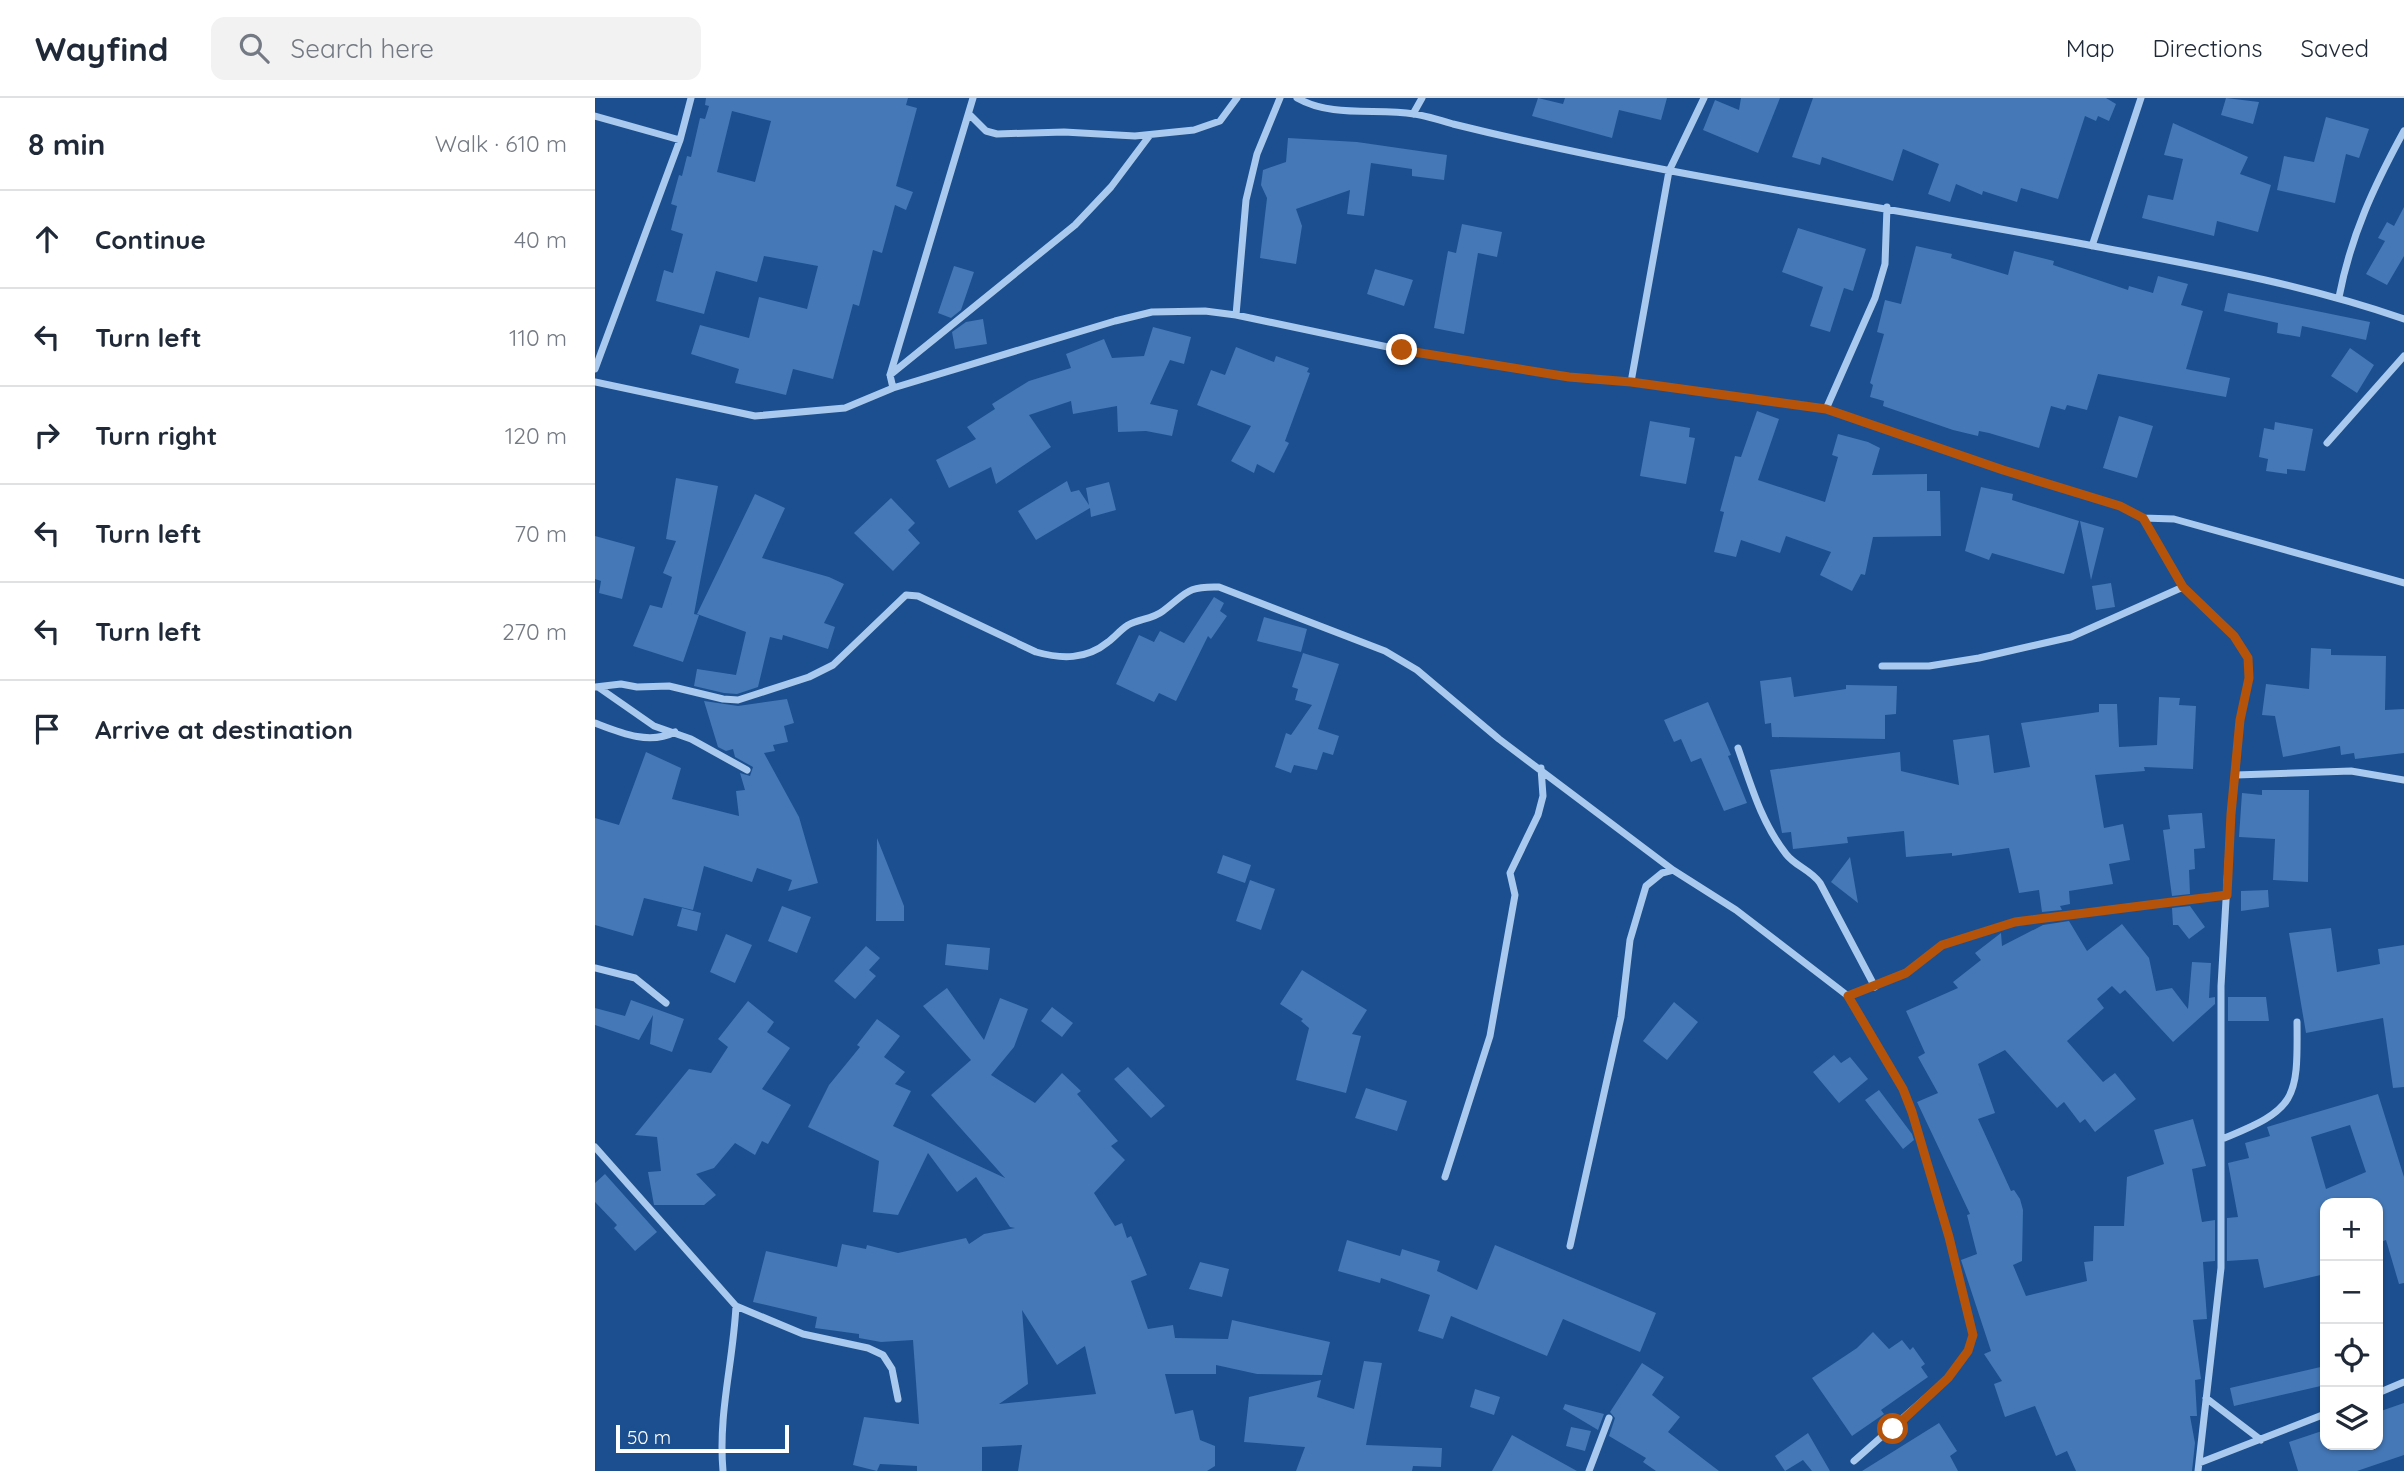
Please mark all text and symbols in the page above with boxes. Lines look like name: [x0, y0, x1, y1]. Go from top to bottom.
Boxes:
search box: [211, 17, 701, 80]
text: Wayfind: [35, 28, 169, 69]
icon: search: [235, 29, 273, 67]
text: Search here: [291, 32, 434, 65]
text: Map: [2066, 33, 2115, 63]
text: Directions: [2153, 33, 2263, 63]
text: Saved: [2301, 33, 2369, 63]
text: 8 min: [28, 125, 105, 163]
text: Walk · 610 m: [435, 129, 567, 158]
icon: ahead: [28, 220, 66, 258]
text: Continue: [95, 223, 206, 256]
text: 40 m: [514, 225, 567, 254]
icon: left: [28, 318, 66, 356]
text: Turn left: [95, 321, 202, 354]
text: 110 m: [509, 323, 567, 352]
route end: [1386, 334, 1417, 365]
icon: right: [28, 416, 66, 454]
text: Turn right: [95, 419, 217, 452]
text: 120 m: [505, 421, 567, 450]
icon: left: [28, 514, 66, 552]
text: Turn left: [95, 517, 202, 550]
text: 70 m: [514, 519, 567, 548]
icon: left: [28, 612, 66, 650]
text: Turn left: [95, 615, 202, 648]
text: 270 m: [502, 617, 567, 646]
icon: arrive: [28, 710, 66, 748]
text: Arrive at destination: [95, 713, 353, 746]
map controls: [2320, 1198, 2383, 1450]
button: +: [2320, 1198, 2383, 1261]
button: −: [2320, 1261, 2383, 1324]
button: locate: [2320, 1324, 2383, 1387]
button: layers: [2320, 1387, 2383, 1450]
route start: [1877, 1413, 1908, 1444]
scale bar: [616, 1422, 789, 1454]
text: 50 m: [627, 1425, 671, 1449]

